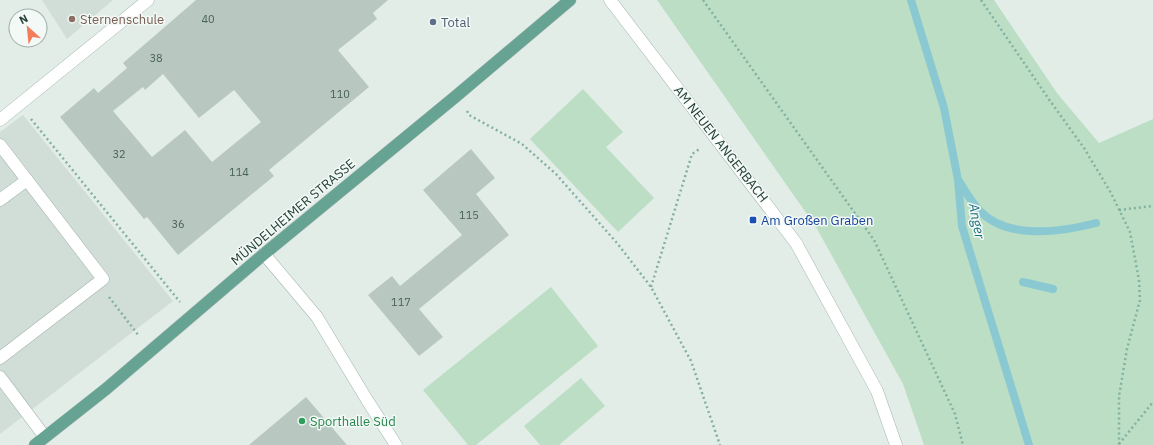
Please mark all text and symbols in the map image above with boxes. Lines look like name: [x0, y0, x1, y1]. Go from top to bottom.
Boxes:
north arrow: [8, 8, 48, 48]
text: N: [17, 11, 30, 27]
place label: Sternenschule: [80, 11, 164, 28]
house number: 40: [201, 12, 215, 26]
marker: Sternenschule: [67, 14, 77, 24]
place label: Total: [441, 14, 470, 31]
marker: Total: [428, 17, 438, 27]
house number: 38: [149, 51, 163, 65]
street label: AM NEUEN ANGERBACH: [670, 82, 772, 206]
house number: 110: [330, 87, 350, 101]
house number: 32: [112, 147, 126, 161]
street label: MÜNDELHEIMER STRASSE: [227, 155, 359, 269]
house number: 114: [229, 165, 249, 179]
water label: Anger: [965, 201, 989, 241]
house number: 115: [459, 208, 479, 222]
place label: Am Großen Graben: [761, 212, 873, 229]
marker: Am Großen Graben: [748, 215, 758, 225]
house number: 36: [171, 217, 185, 231]
house number: 117: [391, 295, 411, 309]
place label: Sporthalle Süd: [310, 413, 396, 430]
marker: Sporthalle Süd: [297, 416, 307, 426]

